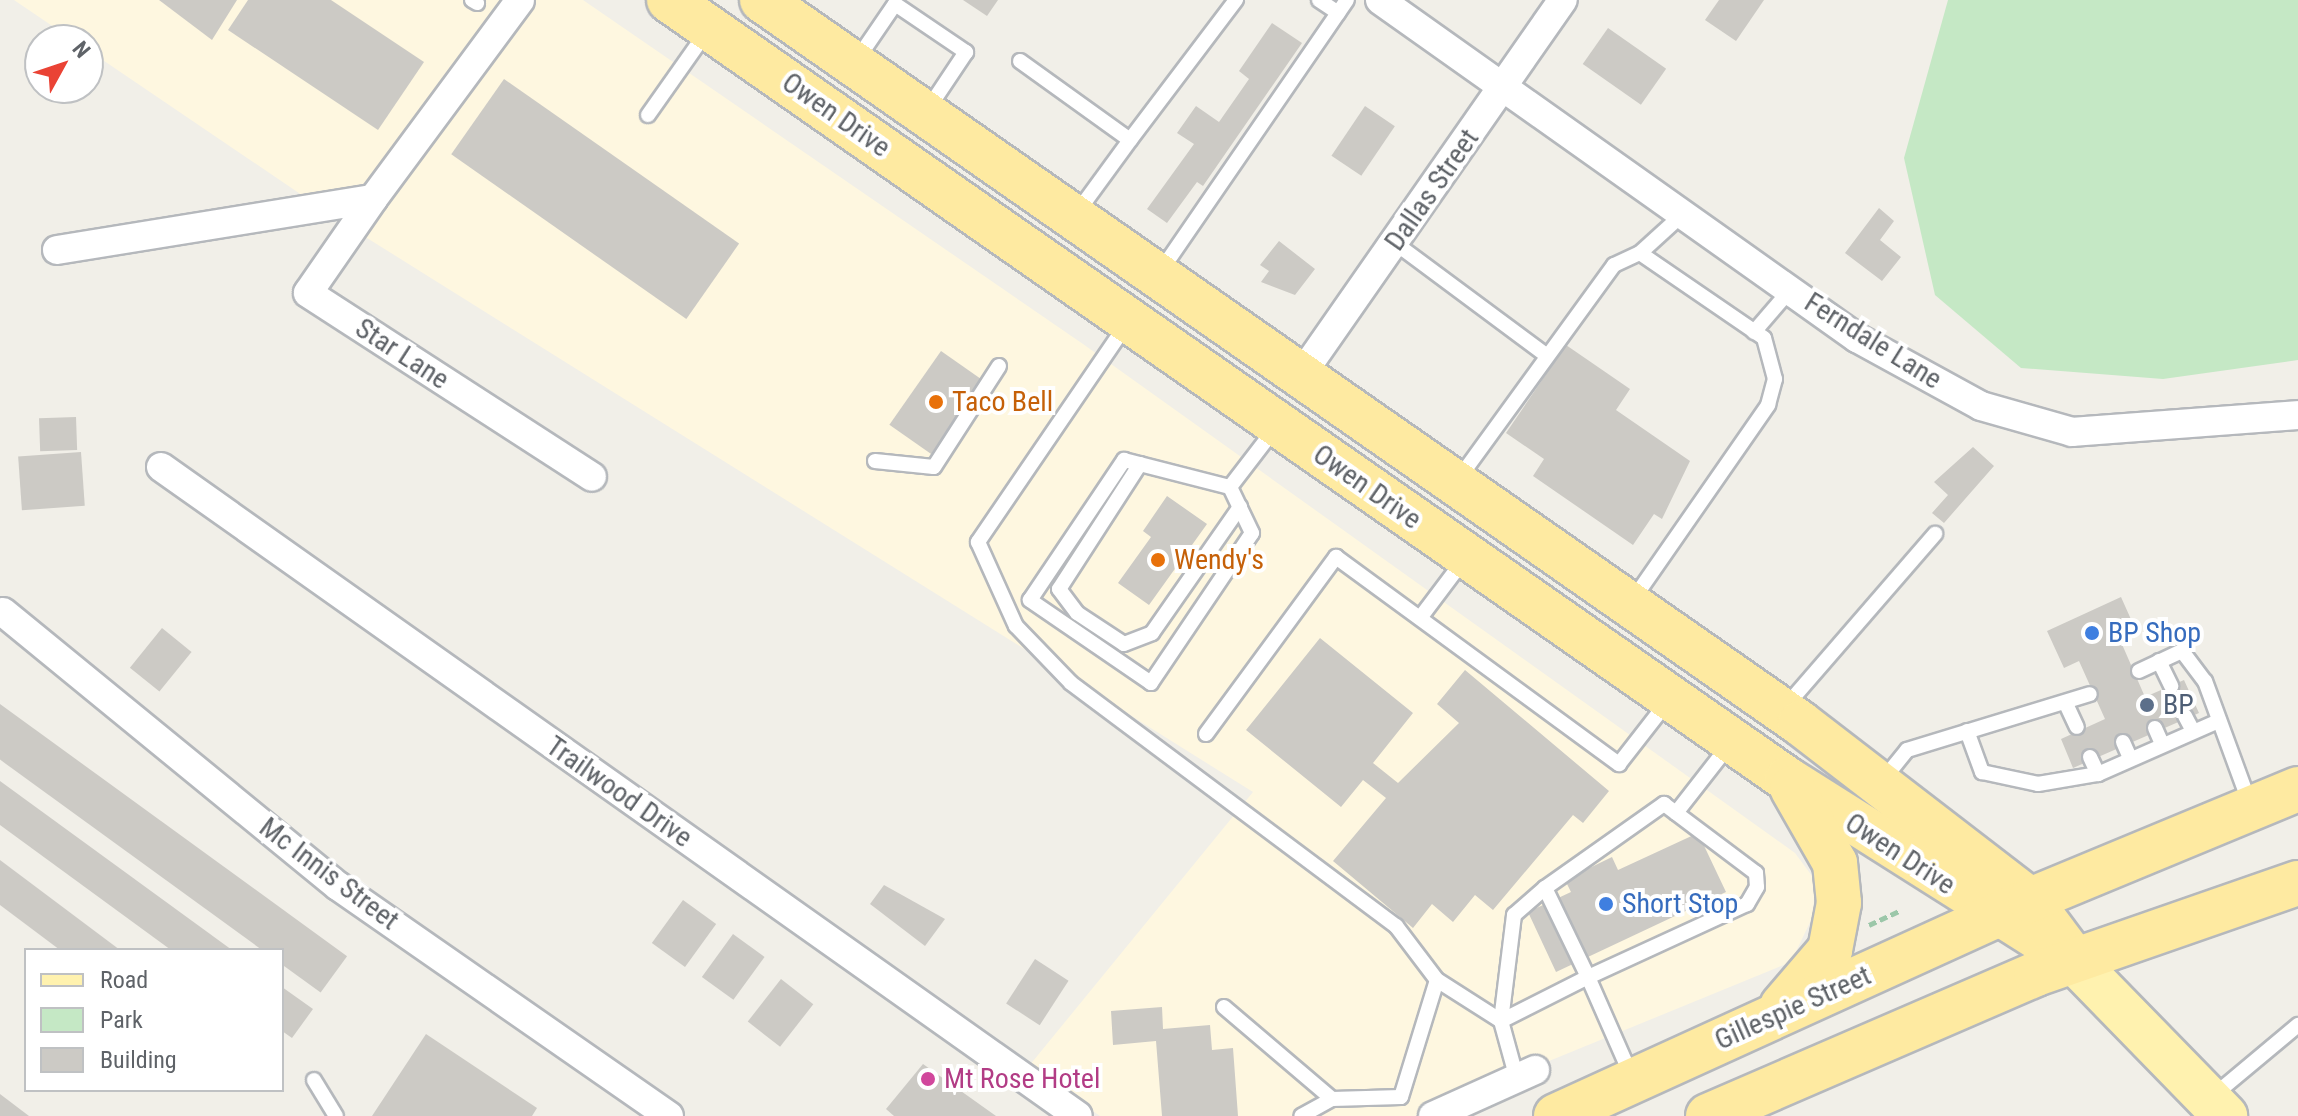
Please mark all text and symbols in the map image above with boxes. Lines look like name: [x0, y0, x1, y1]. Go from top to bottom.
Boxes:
north arrow: [24, 24, 104, 104]
text: N: [67, 36, 95, 63]
street label: Owen Drive: [776, 66, 896, 164]
street label: Dallas Street: [1378, 123, 1486, 257]
street label: Ferndale Lane: [1798, 286, 1948, 396]
street label: Star Lane: [349, 311, 455, 397]
place label: Taco Bell: [952, 385, 1053, 419]
marker: Taco Bell: [927, 393, 945, 411]
street label: Owen Drive: [1307, 438, 1427, 536]
place label: Wendy's: [1174, 543, 1264, 577]
marker: Wendy's: [1149, 551, 1167, 569]
place label: BP Shop: [2108, 616, 2201, 650]
marker: BP Shop: [2083, 624, 2101, 642]
place label: BP: [2163, 688, 2194, 722]
marker: BP: [2138, 696, 2156, 714]
street label: Trailwood Drive: [540, 729, 698, 855]
street label: Owen Drive: [1839, 806, 1961, 902]
street label: Mc Innis Street: [253, 811, 405, 937]
place label: Short Stop: [1622, 887, 1738, 921]
marker: Short Stop: [1597, 895, 1615, 913]
legend: [24, 948, 284, 1092]
street label: Gillespie Street: [1710, 959, 1876, 1057]
text: Road: [100, 966, 148, 994]
text: Park: [100, 1006, 143, 1034]
text: Building: [100, 1046, 177, 1074]
place label: Mt Rose Hotel: [944, 1062, 1100, 1096]
marker: Mt Rose Hotel: [919, 1070, 937, 1088]

